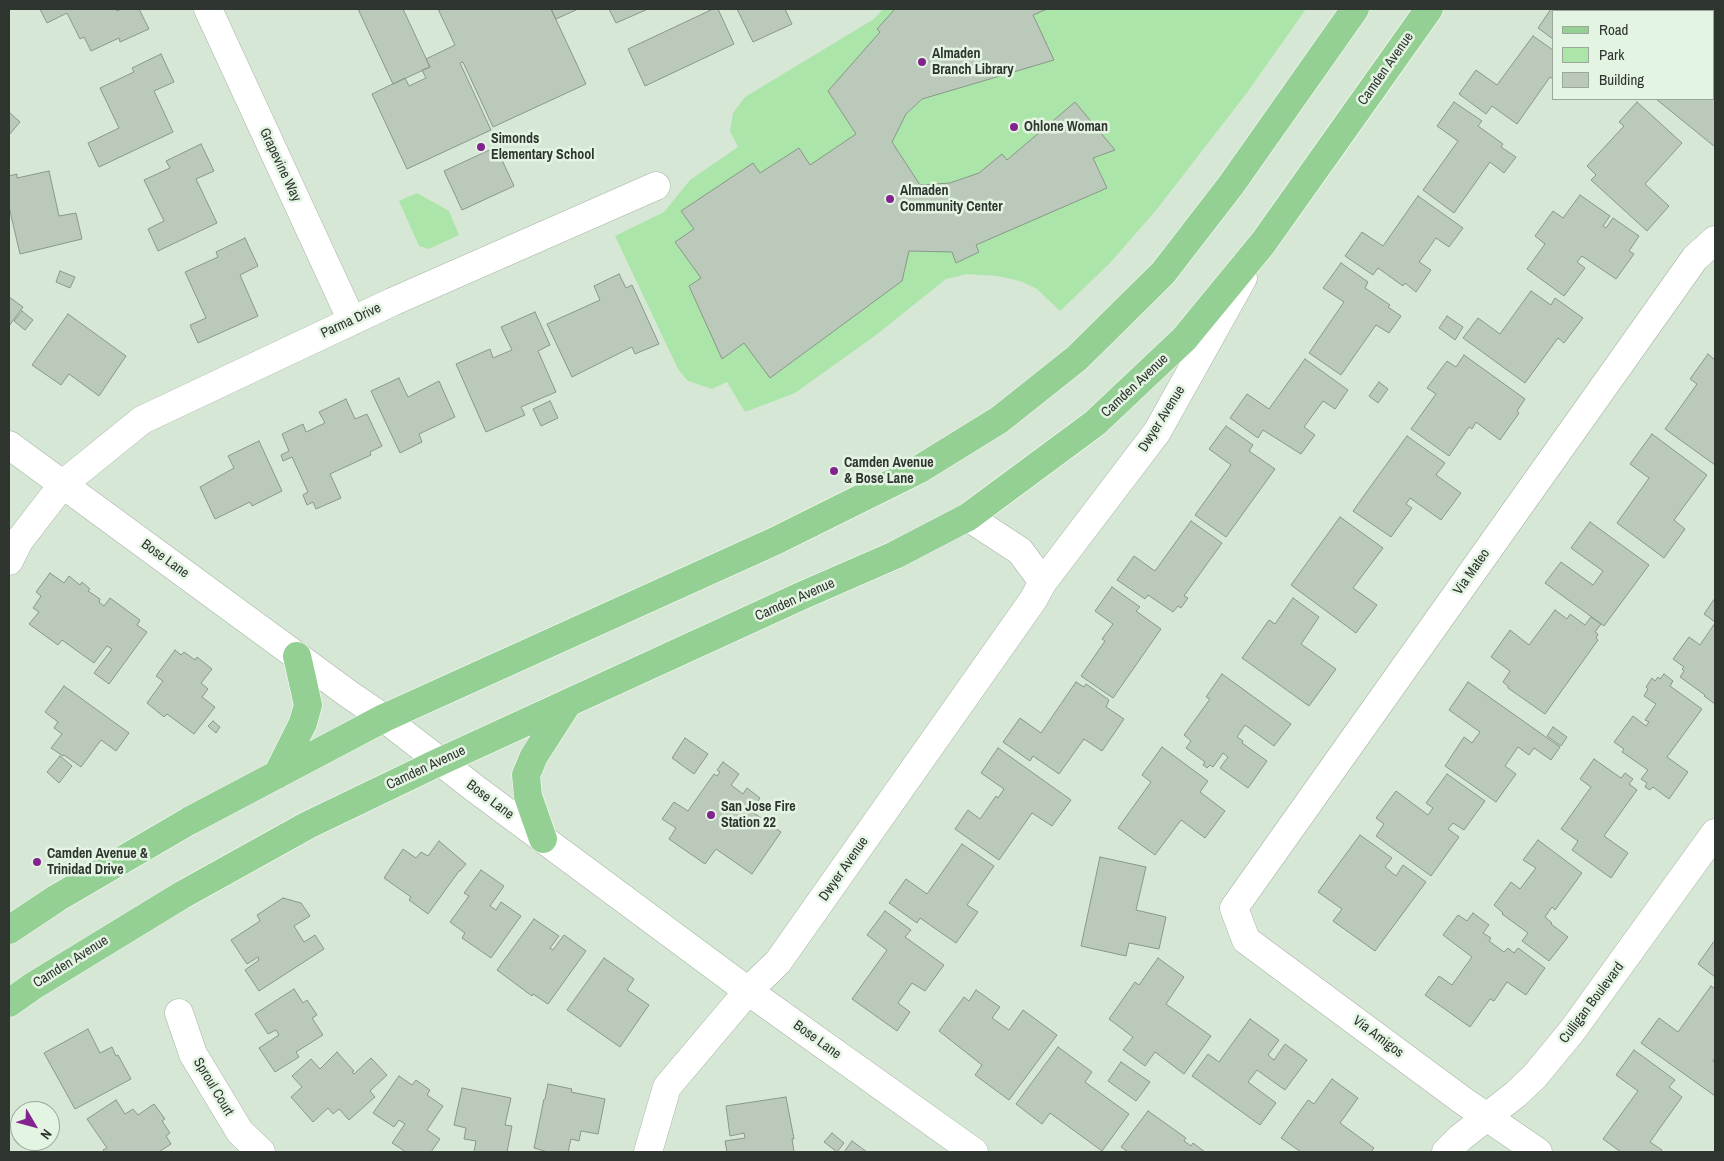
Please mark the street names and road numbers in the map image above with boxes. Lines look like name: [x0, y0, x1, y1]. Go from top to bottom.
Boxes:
street label: Camden Avenue: [1355, 29, 1417, 109]
street label: Grapevine Way: [256, 125, 304, 205]
street label: Parma Drive: [318, 300, 384, 342]
street label: Camden Avenue: [1098, 351, 1172, 421]
street label: Dwyer Avenue: [1135, 383, 1189, 455]
street label: Bose Lane: [138, 536, 192, 582]
street label: Via Mateo: [1450, 546, 1494, 598]
street label: Camden Avenue: [753, 575, 837, 625]
street label: Camden Avenue: [384, 742, 468, 794]
street label: Bose Lane: [463, 777, 517, 823]
street label: Dwyer Avenue: [816, 834, 872, 904]
street label: Camden Avenue: [30, 932, 112, 992]
street label: Culligan Boulevard: [1556, 959, 1628, 1047]
street label: Via Amigos: [1349, 1012, 1407, 1062]
street label: Bose Lane: [790, 1017, 844, 1063]
street label: Sproul Court: [189, 1055, 237, 1119]

